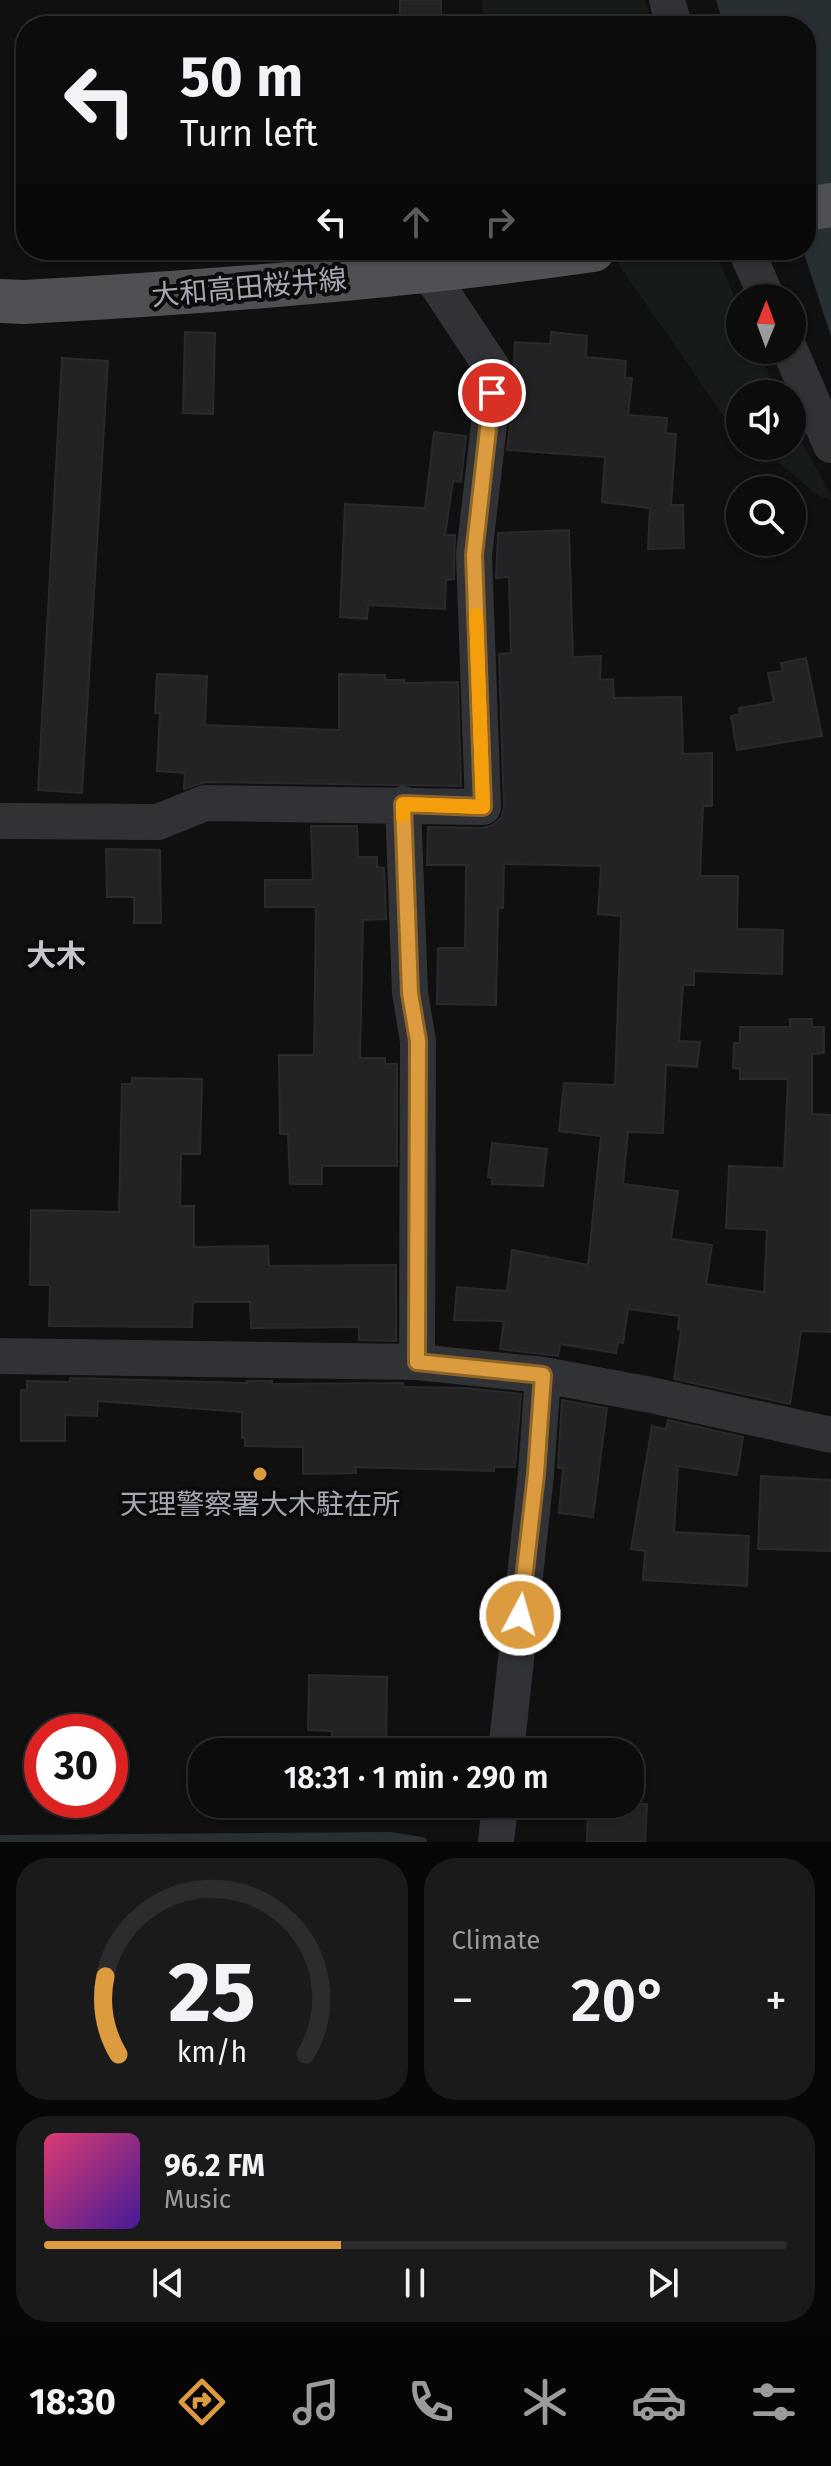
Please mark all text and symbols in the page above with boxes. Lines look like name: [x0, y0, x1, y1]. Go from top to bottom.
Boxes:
text: 50 m: [180, 44, 303, 111]
icon: left: [48, 48, 152, 152]
text: Turn left: [180, 112, 318, 156]
icon: left: [310, 200, 354, 244]
icon: ahead: [394, 200, 438, 244]
icon: right: [478, 200, 522, 244]
street label: 大和高田桜井線: [150, 263, 348, 312]
north arrow: [726, 284, 806, 364]
map controls: [726, 284, 806, 556]
pin: [458, 359, 526, 427]
icon: arrive: [470, 371, 514, 415]
button: sound: [726, 380, 806, 460]
button: search: [726, 476, 806, 556]
district label: 大木: [26, 938, 86, 974]
marker: 天理警察署大木駐在所: [251, 1465, 269, 1483]
place label: 天理警察署大木駐在所: [120, 1488, 400, 1521]
position arrow: [478, 1573, 562, 1657]
speed limit sign: 30: [24, 1714, 128, 1818]
text: 18:31 · 1 min · 290 m: [284, 1760, 548, 1796]
text: Climate: [452, 1925, 540, 1956]
text: 25: [168, 1943, 256, 2043]
text: 20°: [571, 1965, 668, 2037]
text: −: [452, 1974, 474, 2027]
text: +: [765, 1974, 787, 2027]
text: km/h: [176, 2035, 247, 2070]
text: 96.2 FM: [164, 2148, 265, 2184]
text: Music: [164, 2184, 231, 2215]
icon: previous: [146, 2261, 190, 2305]
icon: pause: [393, 2261, 437, 2305]
icon: next: [641, 2261, 685, 2305]
icon: directions: [174, 2374, 230, 2430]
icon: music: [288, 2374, 344, 2430]
icon: phone: [403, 2374, 459, 2430]
icon: climate: [517, 2374, 573, 2430]
icon: car: [631, 2374, 687, 2430]
icon: filters: [746, 2374, 802, 2430]
text: 18:30: [29, 2380, 116, 2424]

